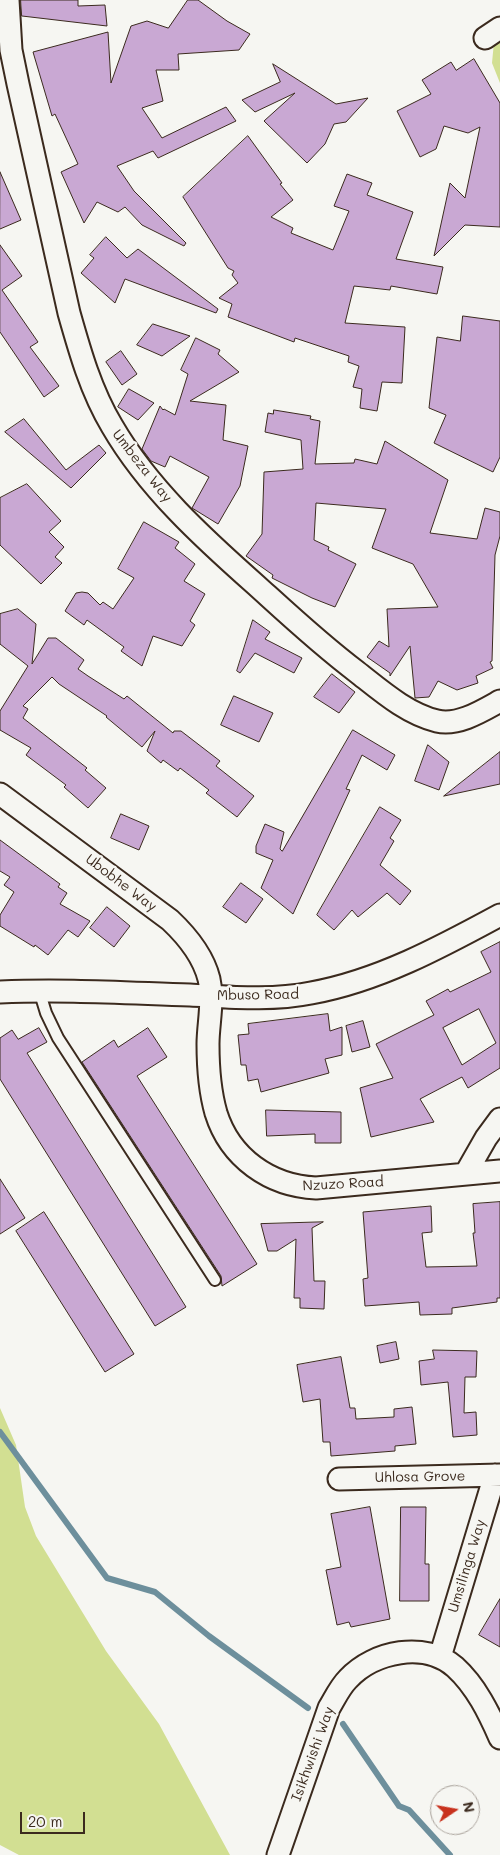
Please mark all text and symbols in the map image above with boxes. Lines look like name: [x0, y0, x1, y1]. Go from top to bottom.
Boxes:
street label: Umbeza Way: [108, 426, 176, 506]
street label: Ubobhe Way: [82, 851, 160, 915]
street label: Mbuso Road: [217, 986, 299, 1004]
street label: Nzuzo Road: [302, 1173, 384, 1195]
street label: Uhlosa Grove: [374, 1468, 466, 1486]
street label: Umsilinga Way: [445, 1517, 489, 1615]
street label: Isikhwishi Way: [288, 1704, 338, 1804]
north arrow: [430, 1785, 480, 1835]
text: N: [459, 1800, 480, 1814]
scale bar: [22, 1802, 88, 1834]
text: 20 m: [28, 1811, 62, 1831]

